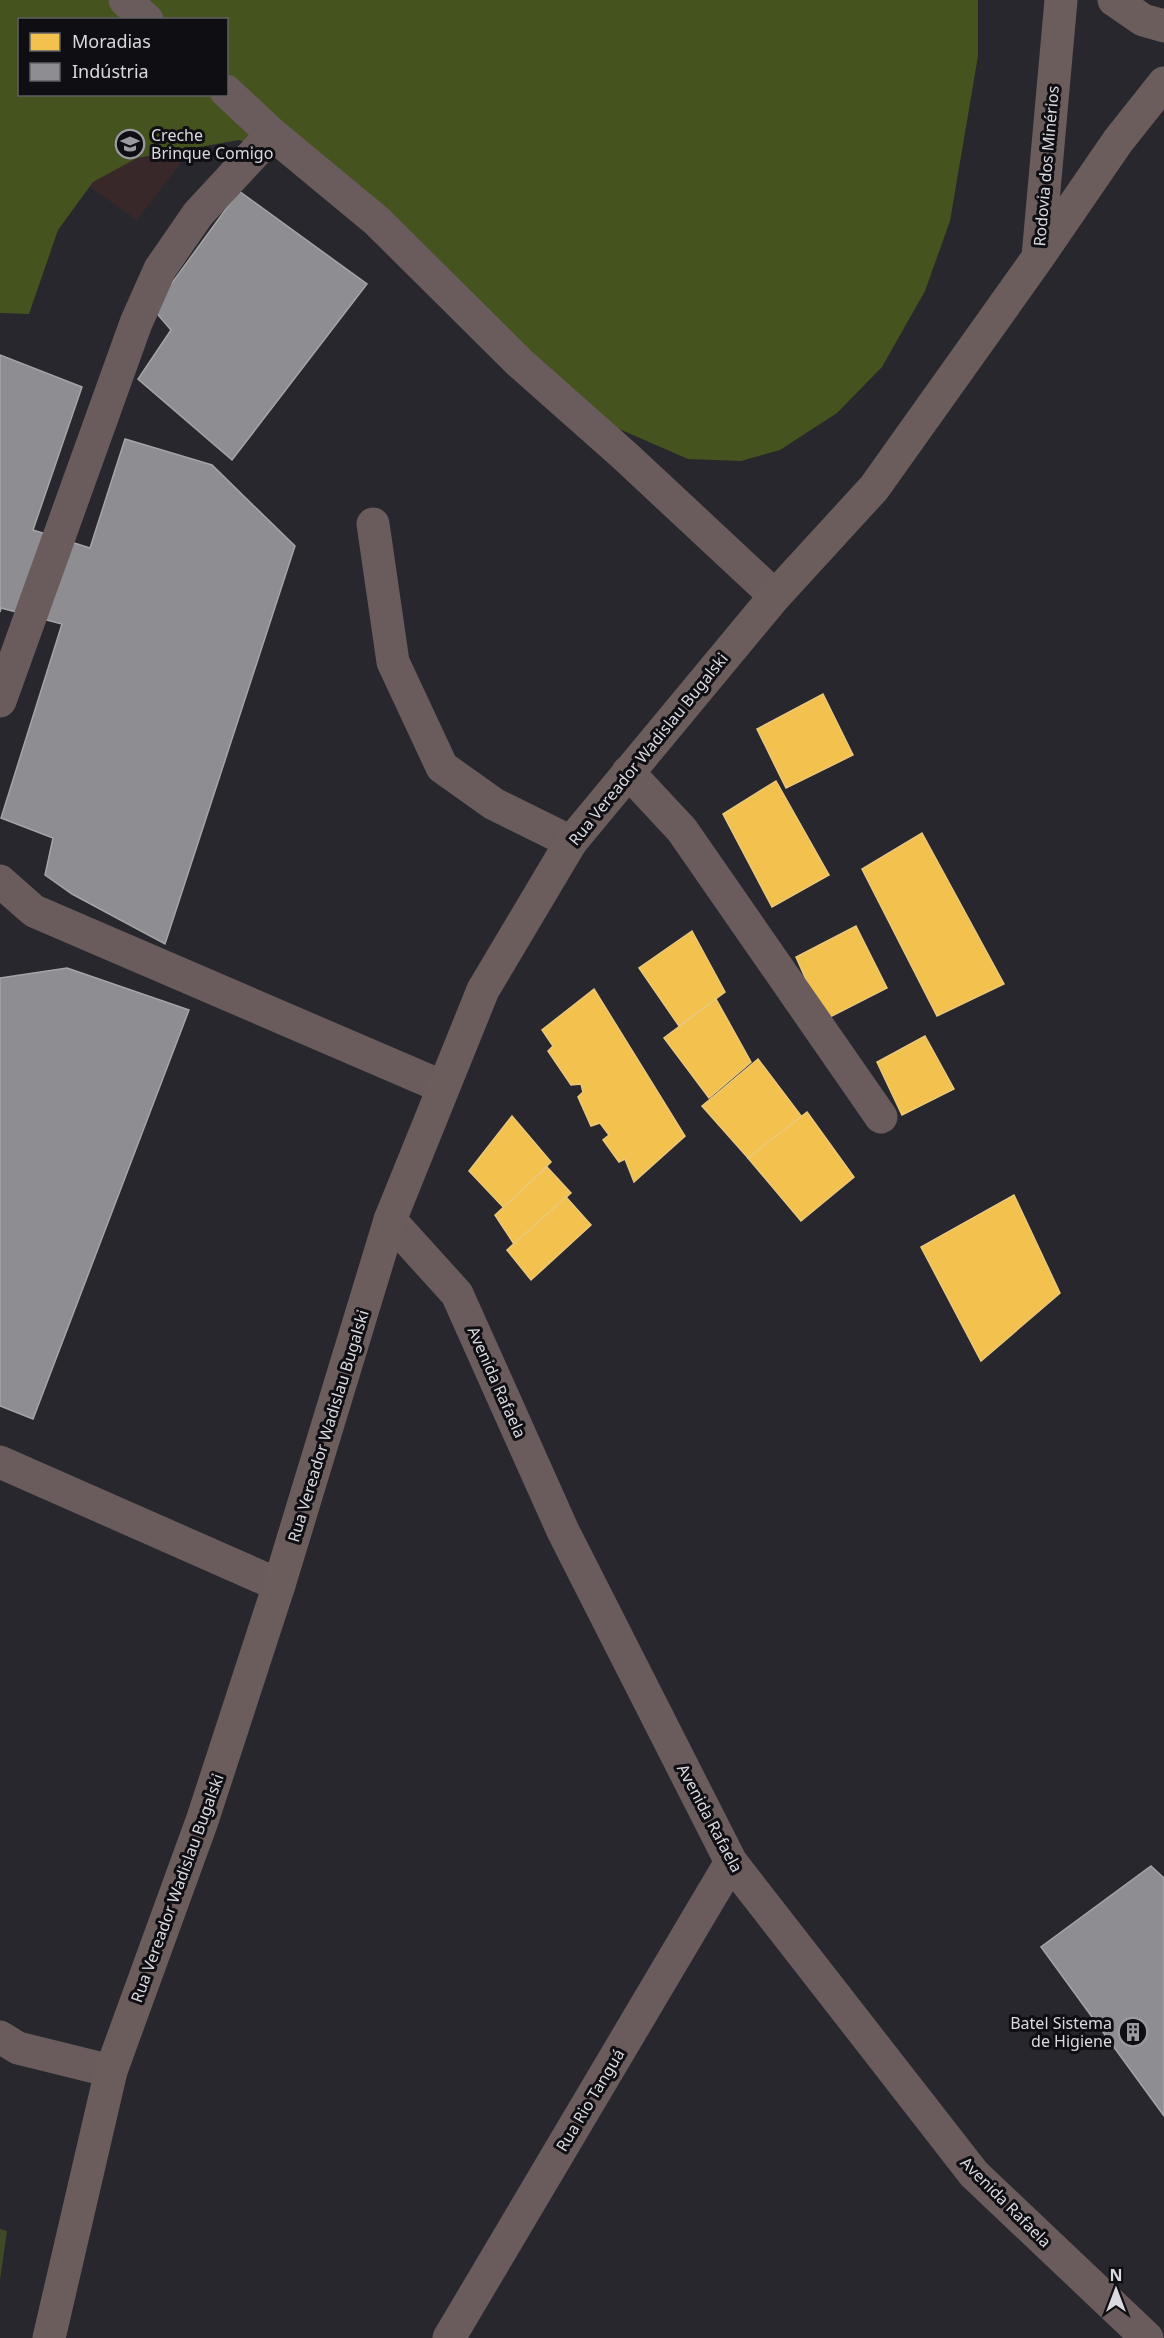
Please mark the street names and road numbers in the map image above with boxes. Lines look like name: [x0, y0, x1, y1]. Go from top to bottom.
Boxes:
street label: Rodovia dos Minérios: [1028, 85, 1064, 247]
street label: Rua Vereador Wadislau Bugalski: [563, 648, 733, 850]
street label: Rua Vereador Wadislau Bugalski: [282, 1307, 374, 1545]
street label: Avenida Rafaela: [463, 1323, 531, 1441]
street label: Avenida Rafaela: [672, 1760, 748, 1876]
street label: Rua Vereador Wadislau Bugalski: [125, 1771, 229, 2005]
street label: Rua Rio Tanguá: [551, 2045, 629, 2155]
street label: Avenida Rafaela: [956, 2152, 1056, 2252]

